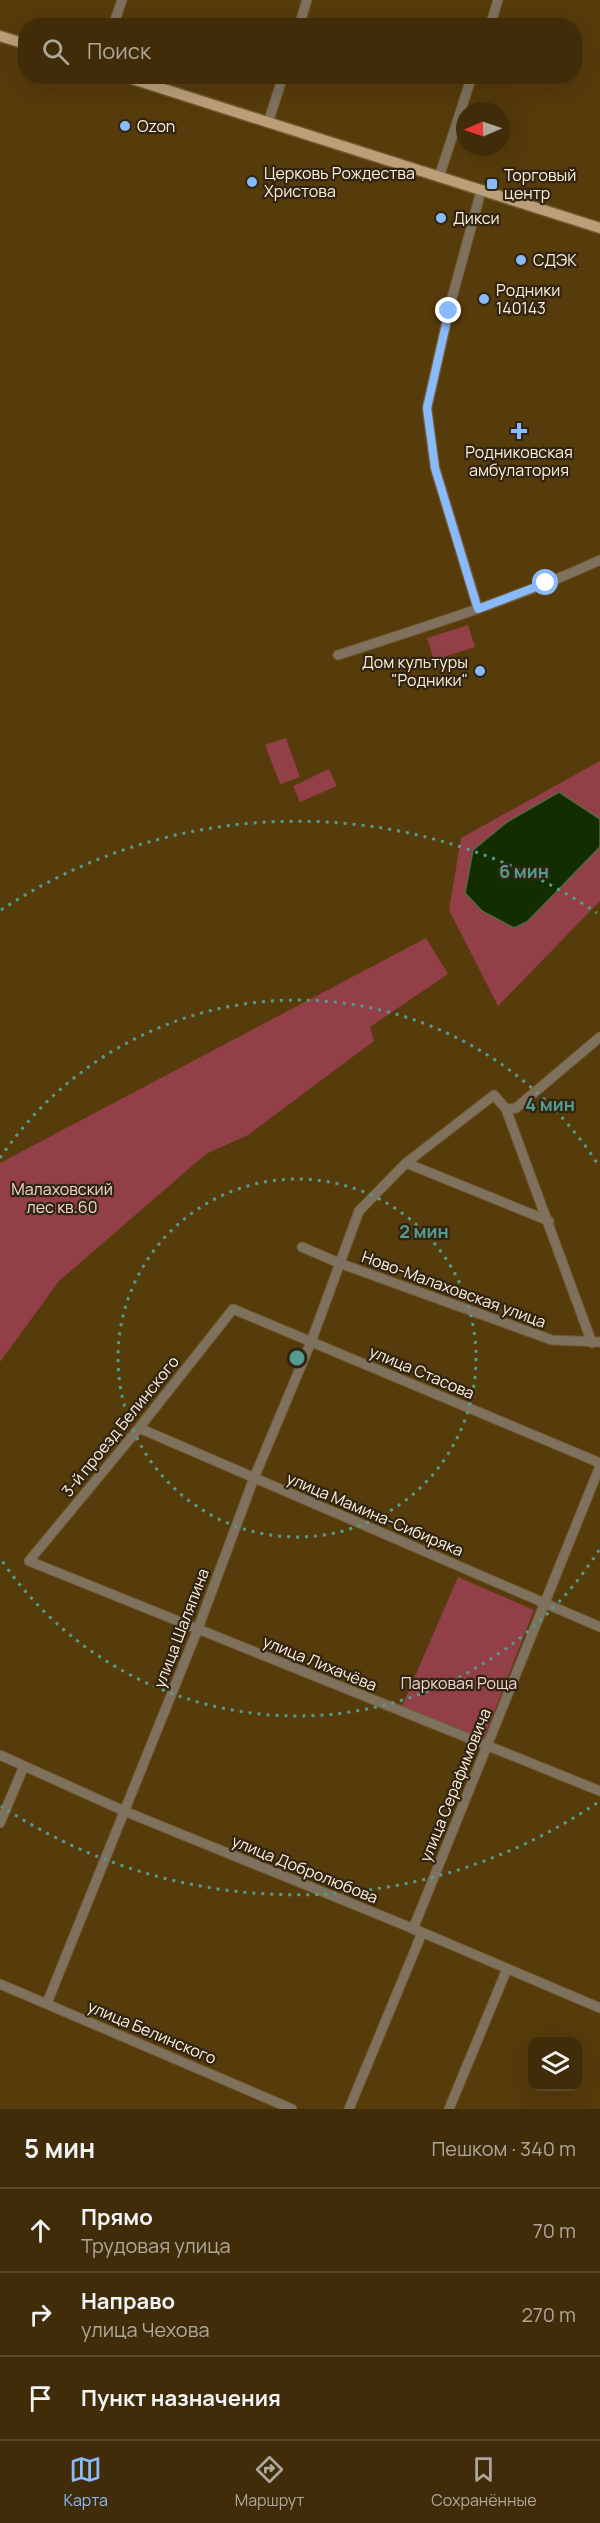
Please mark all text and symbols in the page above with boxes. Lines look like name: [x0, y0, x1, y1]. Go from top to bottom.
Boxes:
search box: [18, 18, 582, 84]
icon: search: [39, 35, 72, 68]
text: Поиск: [87, 36, 151, 66]
north arrow: [456, 102, 510, 156]
place label: Ozon: [137, 115, 175, 137]
marker: Ozon: [118, 119, 132, 133]
place label: Церковь Рождества Христова: [264, 162, 415, 202]
place label: Торговый центр: [504, 164, 576, 204]
marker: Церковь Рождества Христова: [245, 175, 259, 189]
marker: Торговый центр: [485, 177, 499, 191]
place label: Дикси: [453, 207, 500, 229]
marker: Дикси: [434, 211, 448, 225]
place label: СДЭК: [533, 249, 577, 271]
marker: СДЭК: [514, 253, 528, 267]
place label: Родники 140143: [496, 279, 560, 319]
marker: Родники 140143: [477, 292, 491, 306]
route end: [435, 297, 461, 323]
marker: Родниковская амбулатория: [510, 422, 528, 440]
place label: Родниковская амбулатория: [465, 441, 573, 481]
route start: [532, 569, 558, 595]
place label: Дом культуры "Родники": [362, 651, 468, 691]
marker: Дом культуры "Родники": [473, 664, 487, 678]
text: 6 мин: [499, 859, 549, 883]
text: 4 мин: [525, 1092, 575, 1116]
park label: Малаховский лес кв.60: [11, 1178, 113, 1218]
text: 2 мин: [399, 1219, 449, 1243]
street label: Ново-Малаховская улица: [359, 1245, 549, 1333]
street label: улица Стасова: [366, 1340, 478, 1404]
centre of rings: [287, 1348, 307, 1368]
street label: 3-й проезд Белинского: [56, 1351, 184, 1501]
street label: улица Мамина-Сибиряка: [283, 1467, 467, 1561]
street label: улица Шаляпина: [148, 1565, 214, 1691]
street label: улица Лихачёва: [260, 1630, 380, 1696]
park label: Парковая Роща: [401, 1672, 517, 1694]
street label: улица Серафимовича: [414, 1705, 496, 1865]
street label: улица Добролюбова: [229, 1830, 381, 1908]
street label: улица Белинского: [84, 1995, 220, 2069]
map controls: [528, 2037, 582, 2091]
button: layers: [528, 2037, 582, 2091]
text: 5 мин: [24, 2130, 95, 2166]
text: Пешком · 340 m: [431, 2135, 576, 2162]
text: Прямо: [81, 2202, 153, 2232]
icon: ahead: [24, 2214, 57, 2247]
text: 70 m: [533, 2217, 576, 2244]
text: Трудовая улица: [81, 2232, 231, 2259]
text: Направо: [81, 2286, 175, 2316]
icon: right: [24, 2298, 57, 2331]
text: 270 m: [521, 2301, 576, 2328]
text: улица Чехова: [81, 2316, 210, 2343]
icon: arrive: [24, 2382, 57, 2415]
text: Пункт назначения: [81, 2383, 281, 2413]
tab: Карта: [63, 2453, 108, 2511]
tab: Маршрут: [235, 2453, 304, 2511]
tab: Сохранённые: [431, 2453, 537, 2511]

